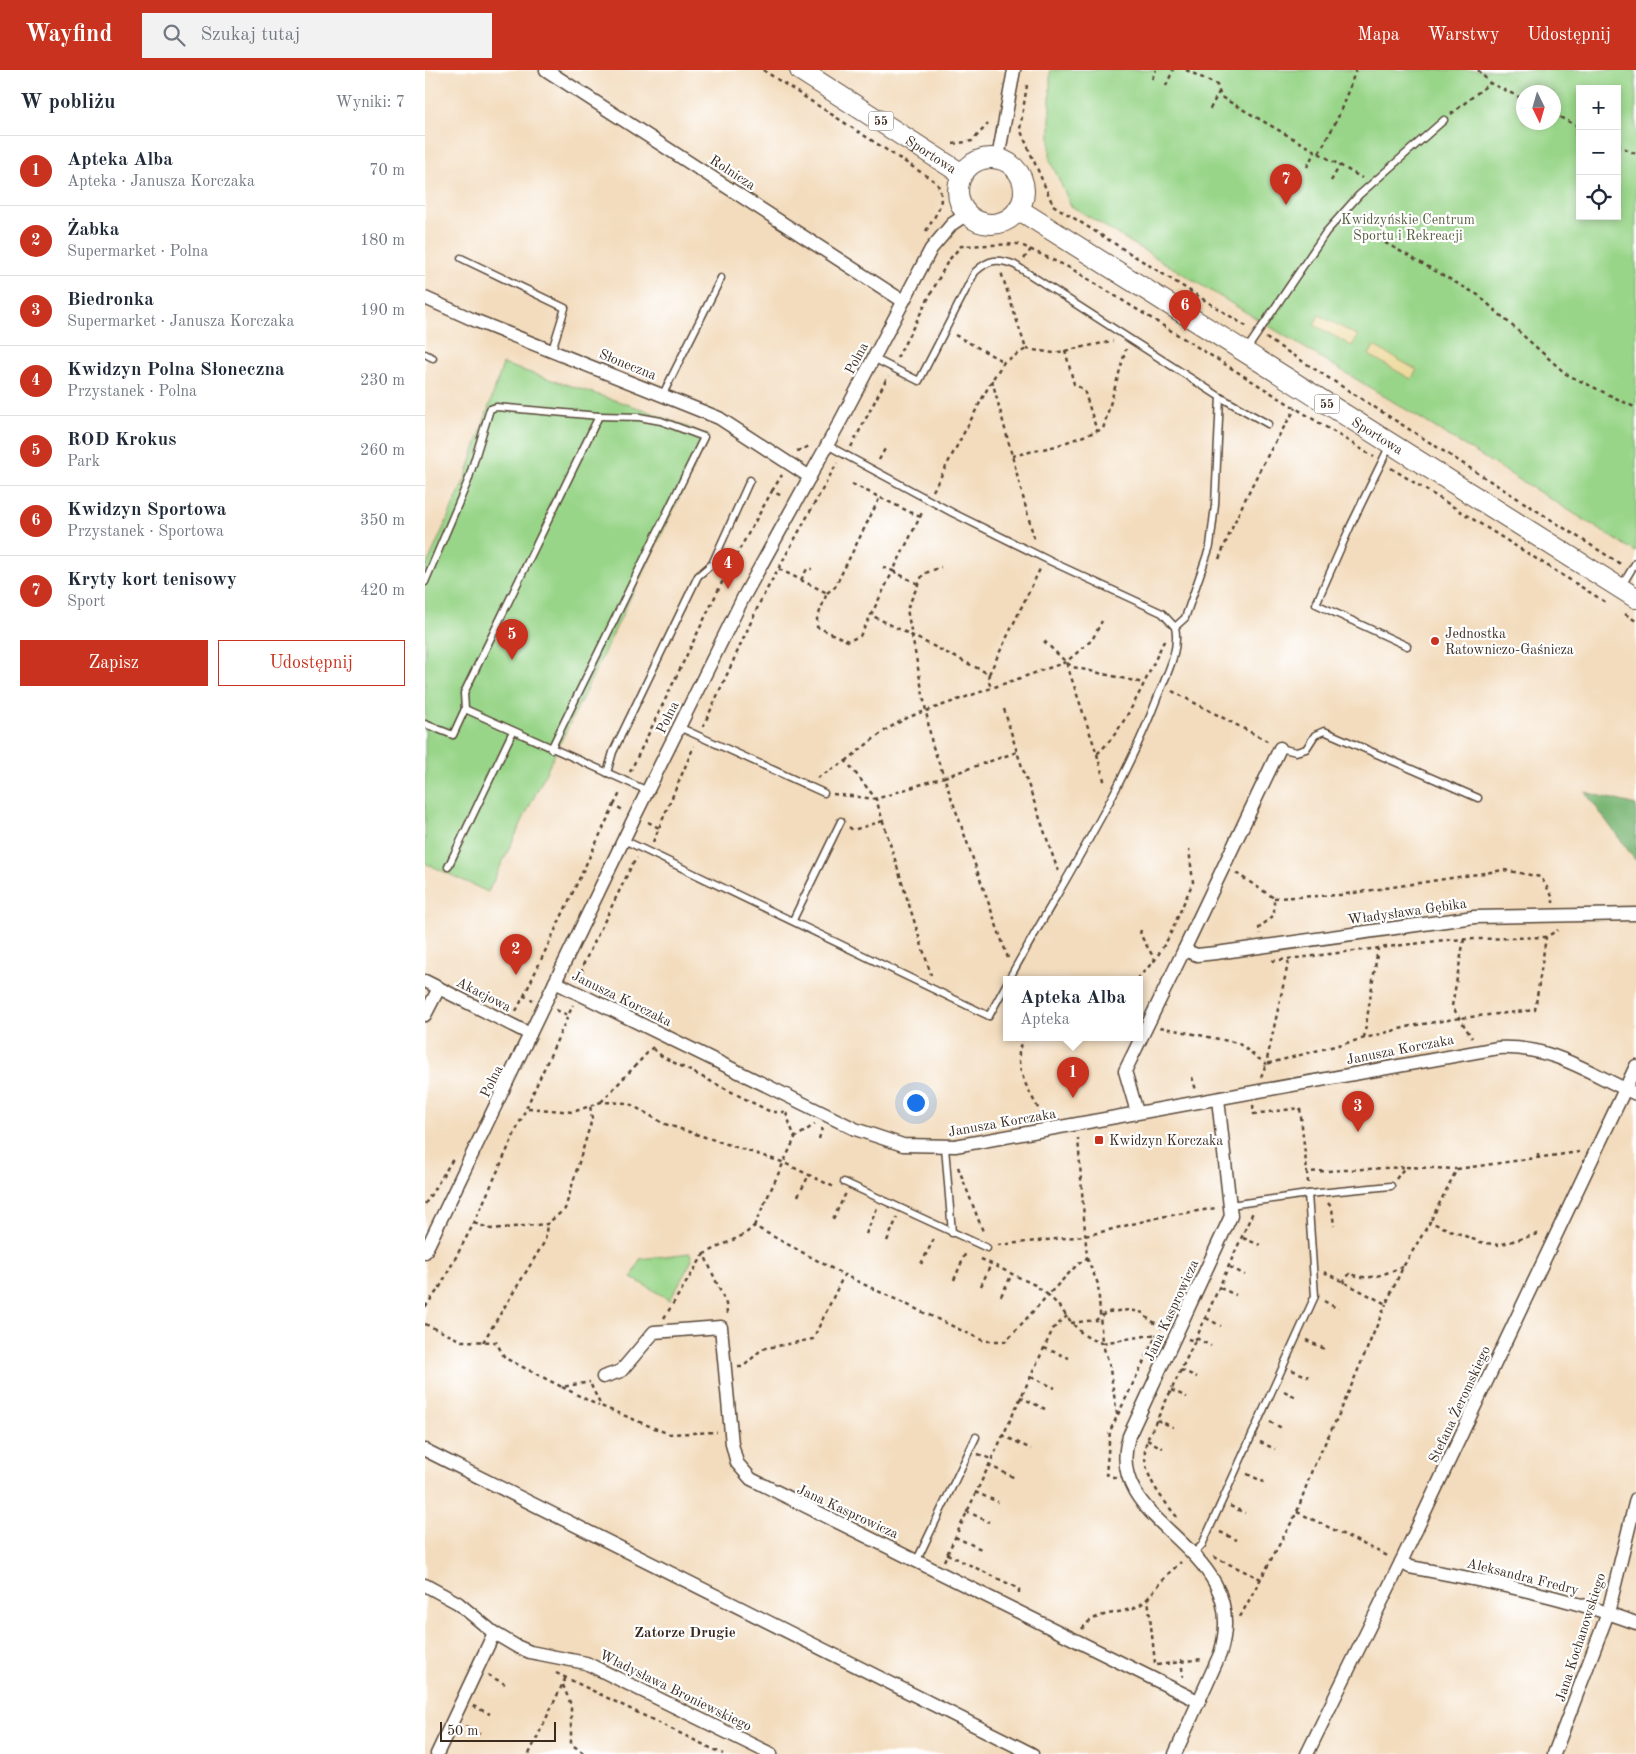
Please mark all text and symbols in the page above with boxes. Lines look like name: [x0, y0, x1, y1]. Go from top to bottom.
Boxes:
search box: [142, 13, 492, 58]
icon: search: [160, 21, 188, 49]
text: Wayfind: [25, 23, 112, 47]
text: Szukaj tutaj: [200, 26, 300, 45]
text: Mapa: [1358, 26, 1400, 44]
text: Warstwy: [1428, 26, 1499, 44]
text: Udostępnij: [1527, 26, 1611, 44]
north arrow: [1516, 85, 1561, 130]
map controls: [1576, 85, 1621, 220]
button: +: [1576, 85, 1621, 130]
text: W pobliżu: [20, 92, 115, 113]
text: Wyniki: 7: [336, 95, 405, 111]
road number: 55: [869, 111, 893, 130]
button: −: [1576, 130, 1621, 175]
street label: Sportowa: [903, 134, 959, 177]
text: Apteka Alba: [67, 151, 173, 170]
street label: Rolnicza: [707, 153, 758, 193]
text: 1: [31, 163, 41, 179]
text: 70 m: [369, 163, 405, 179]
pin: 7: [1270, 164, 1302, 205]
text: Apteka · Janusza Korczaka: [67, 174, 255, 190]
button: locate: [1576, 175, 1621, 220]
park label: Kwidzyńskie Centrum Sportu i Rekreacji: [1341, 213, 1475, 243]
text: Żabka: [67, 221, 119, 240]
text: 2: [31, 233, 41, 249]
text: 180 m: [360, 233, 405, 249]
text: Supermarket · Polna: [67, 244, 208, 260]
pin: 6: [1169, 290, 1201, 331]
text: Biedronka: [67, 291, 154, 310]
text: 3: [31, 303, 41, 319]
text: 190 m: [360, 303, 405, 319]
text: Supermarket · Janusza Korczaka: [67, 314, 294, 330]
street label: Polna: [843, 340, 871, 377]
street label: Słoneczna: [597, 347, 658, 383]
text: Kwidzyn Polna Słoneczna: [67, 361, 285, 380]
text: 4: [31, 373, 41, 389]
text: 230 m: [360, 373, 405, 389]
text: Przystanek · Polna: [67, 384, 197, 400]
road number: 55: [1315, 394, 1339, 414]
street label: Sportowa: [1349, 415, 1405, 458]
text: ROD Krokus: [67, 431, 176, 450]
text: 5: [31, 443, 41, 459]
text: 260 m: [360, 443, 405, 459]
text: Park: [67, 454, 100, 470]
text: Kwidzyn Sportowa: [67, 501, 227, 520]
text: 6: [31, 513, 41, 529]
text: 350 m: [360, 513, 405, 529]
text: Przystanek · Sportowa: [67, 524, 224, 540]
pin: 4: [712, 548, 744, 589]
text: Kryty kort tenisowy: [67, 571, 237, 590]
text: 7: [31, 583, 41, 599]
text: 420 m: [360, 583, 405, 599]
text: Sport: [67, 594, 105, 610]
pin: 5: [496, 619, 528, 660]
place label: Jednostka Ratowniczo-Gaśnicza: [1445, 627, 1574, 657]
marker: Jednostka Ratowniczo-Gaśnicza: [1429, 635, 1441, 647]
button: Zapisz: [20, 640, 208, 686]
button: Udostępnij: [218, 640, 405, 686]
street label: Polna: [654, 699, 682, 736]
street label: Władysława Gębika: [1347, 897, 1468, 927]
pin: 2: [500, 934, 532, 975]
street label: Janusza Korczaka: [569, 969, 674, 1029]
street label: Akacjowa: [454, 975, 513, 1015]
popup: [1003, 976, 1143, 1041]
text: Apteka Alba: [1020, 989, 1126, 1008]
text: Apteka: [1020, 1012, 1070, 1028]
street label: Janusza Korczaka: [1345, 1033, 1455, 1067]
pin: 1: [1057, 1057, 1089, 1098]
street label: Polna: [478, 1063, 506, 1100]
your location: [903, 1090, 929, 1116]
pin: 3: [1342, 1091, 1374, 1132]
street label: Janusza Korczaka: [947, 1107, 1057, 1139]
marker: Kwidzyn Korczaka: [1093, 1134, 1105, 1146]
place label: Kwidzyn Korczaka: [1109, 1134, 1223, 1148]
street label: Jana Kasprowicza: [1142, 1258, 1202, 1363]
street label: Stefana Żeromskiego: [1424, 1342, 1493, 1465]
street label: Jana Kasprowicza: [795, 1482, 900, 1542]
street label: Aleksandra Fredry: [1465, 1556, 1581, 1598]
street label: Jana Kochanowskiego: [1554, 1571, 1608, 1703]
district label: Zatorze Drugie: [634, 1626, 736, 1641]
street label: Władysława Broniewskiego: [597, 1648, 754, 1734]
scale bar: [440, 1719, 556, 1742]
text: 50 m: [447, 1724, 478, 1738]

